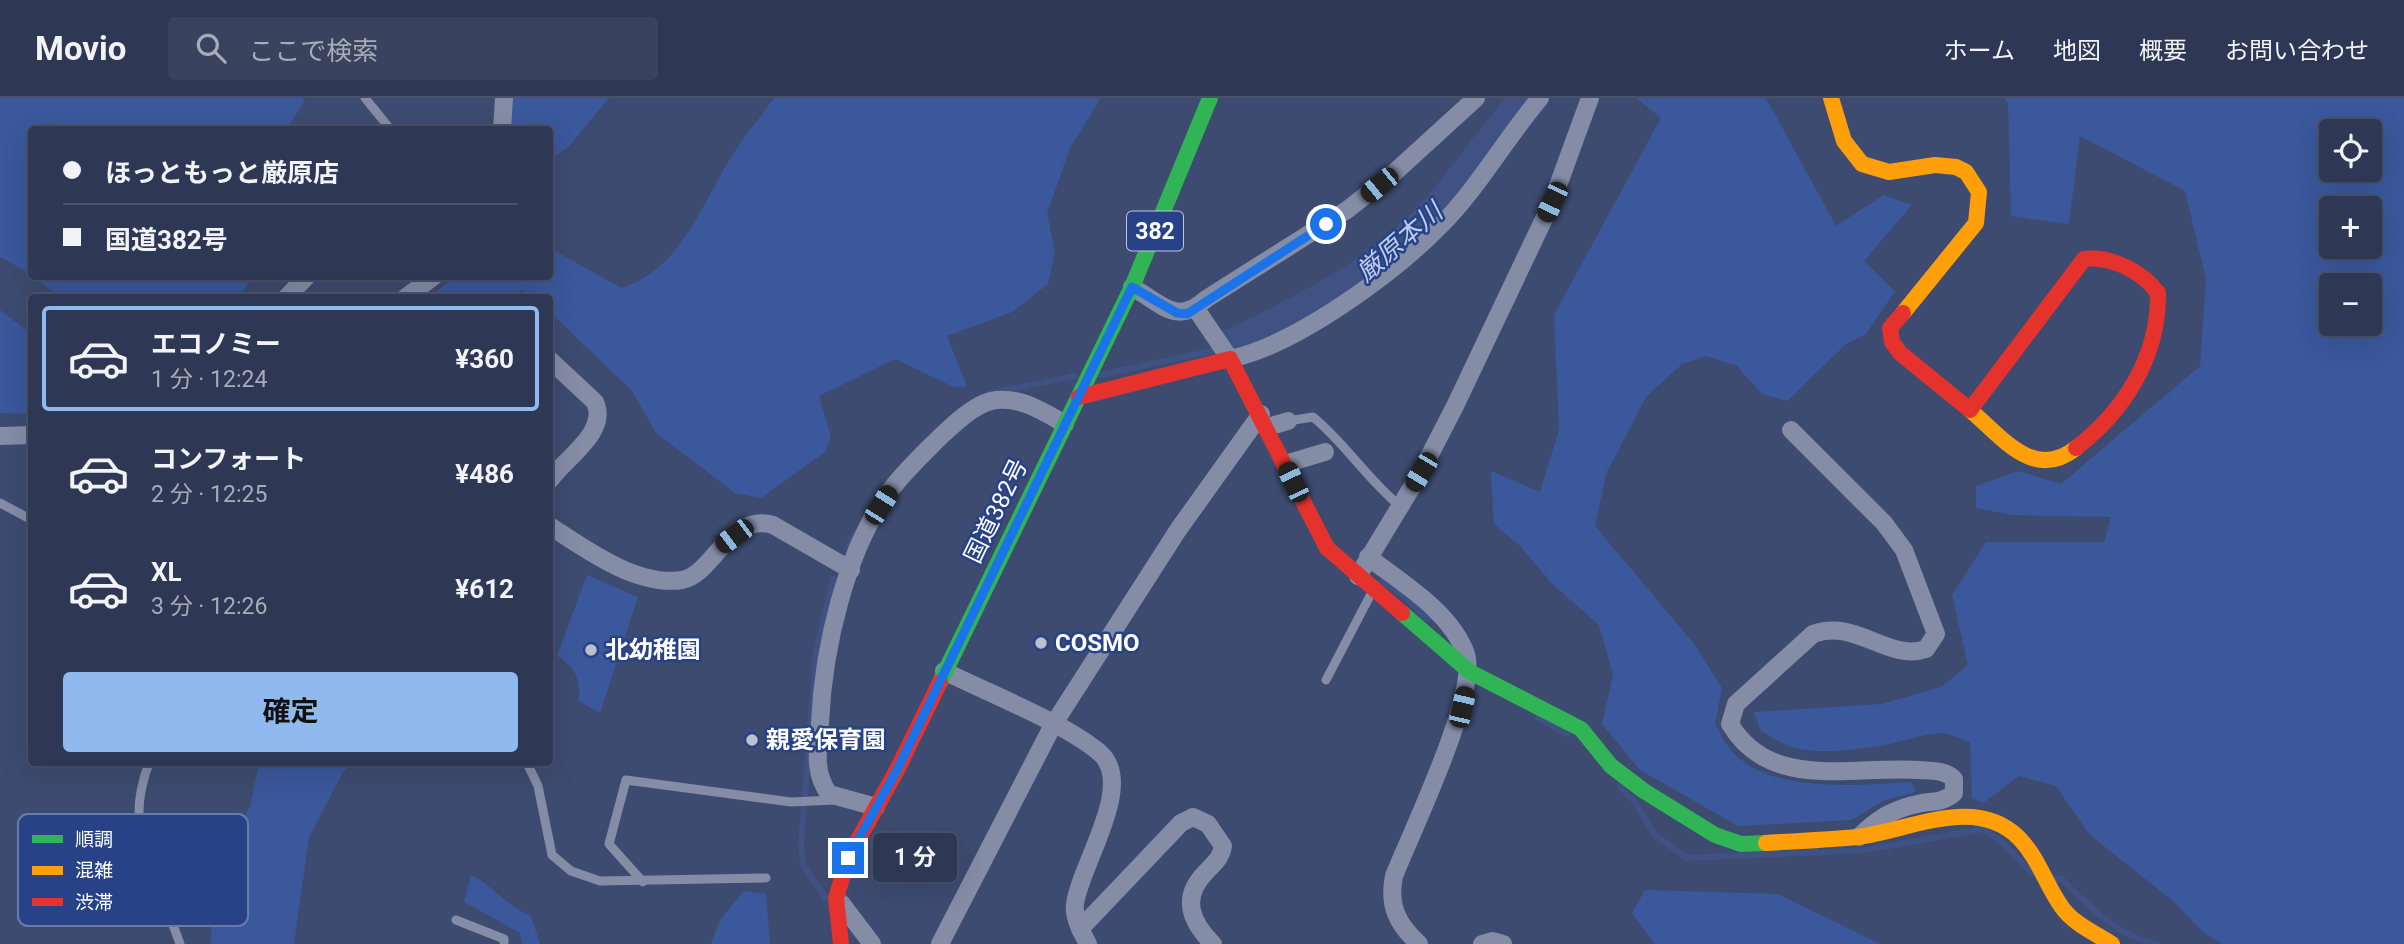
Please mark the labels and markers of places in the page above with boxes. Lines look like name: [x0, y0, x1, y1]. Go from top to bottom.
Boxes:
place label: COSMO: [1055, 629, 1140, 657]
marker: COSMO: [1033, 635, 1049, 651]
place label: 北幼稚園: [605, 636, 701, 664]
marker: 北幼稚園: [583, 642, 599, 658]
place label: 親愛保育園: [766, 726, 886, 754]
marker: 親愛保育園: [744, 732, 760, 748]

